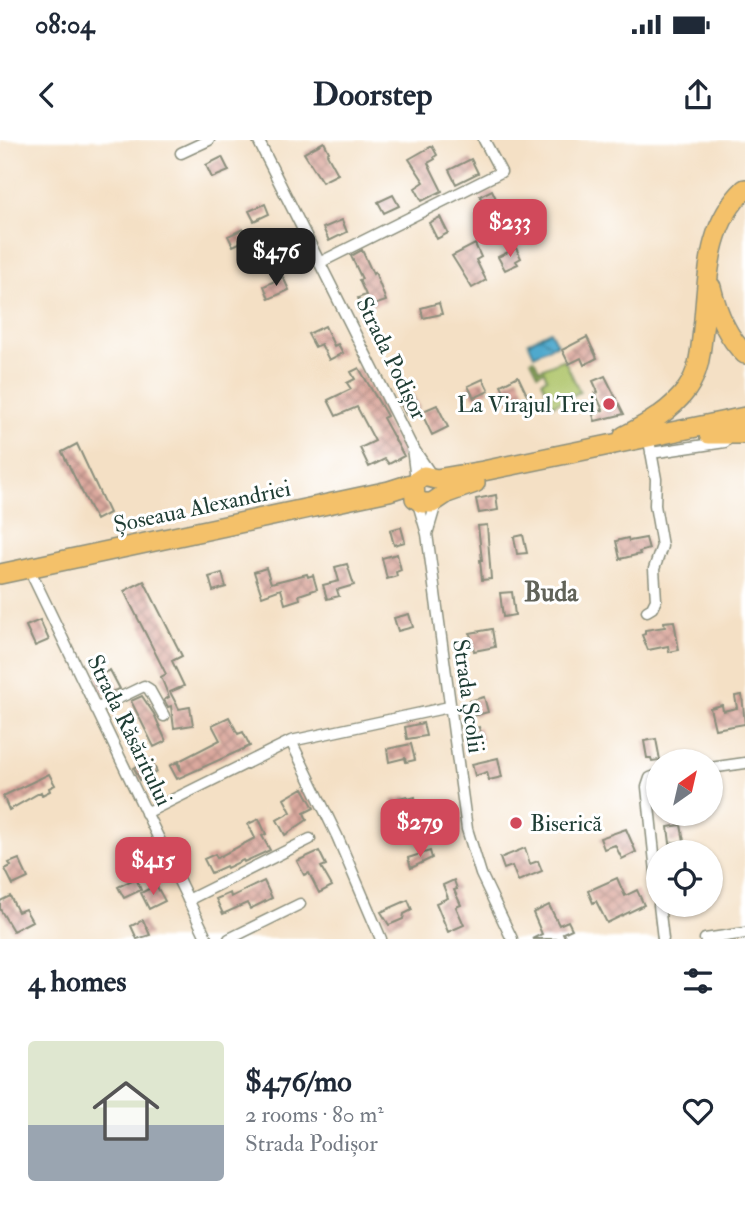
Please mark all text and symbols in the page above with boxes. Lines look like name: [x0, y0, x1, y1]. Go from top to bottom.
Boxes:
text: 08:04: [35, 9, 94, 41]
text: Doorstep: [313, 75, 432, 115]
icon: back: [28, 76, 66, 114]
icon: share: [679, 76, 717, 114]
pin: $233: [469, 200, 551, 259]
text: $233: [489, 207, 531, 236]
pin: $476: [235, 228, 317, 288]
text: $476: [252, 236, 300, 265]
street label: Strada Podișor: [349, 292, 434, 425]
place label: La Virajul Trei: [457, 390, 595, 419]
marker: La Virajul Trei: [601, 396, 617, 412]
street label: Șoseaua Alexandriei: [111, 474, 293, 539]
district label: Buda: [524, 577, 579, 609]
street label: Strada Școlii: [446, 637, 491, 755]
street label: Strada Răsăritului: [80, 650, 179, 811]
north arrow: [646, 749, 723, 826]
map controls: [646, 749, 723, 917]
pin: $279: [379, 800, 461, 859]
text: $279: [397, 807, 443, 836]
place label: Biserică: [530, 809, 602, 838]
marker: Biserică: [508, 815, 524, 831]
pin: $415: [112, 838, 194, 897]
button: locate: [646, 840, 723, 917]
text: $415: [131, 845, 175, 874]
icon: filters: [679, 962, 717, 1000]
text: 4 homes: [28, 963, 127, 1000]
text: $476/mo: [245, 1063, 352, 1100]
icon: home: [84, 1069, 168, 1153]
icon: heart: [679, 1092, 717, 1130]
text: 2 rooms · 80 m²: [245, 1100, 384, 1129]
text: Strada Podișor: [245, 1129, 378, 1158]

